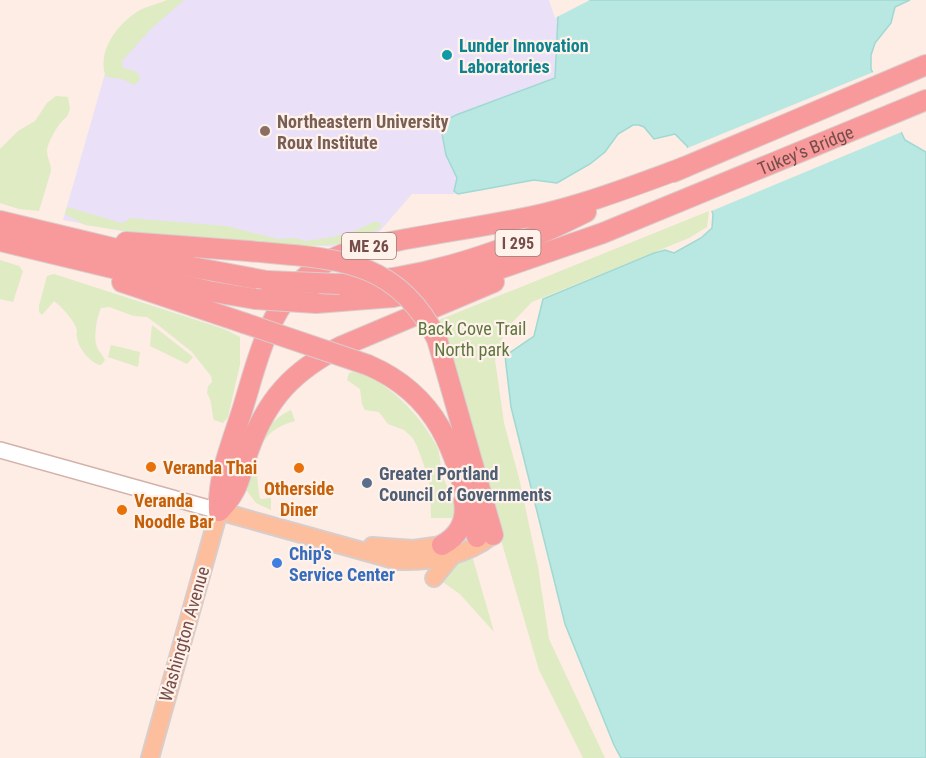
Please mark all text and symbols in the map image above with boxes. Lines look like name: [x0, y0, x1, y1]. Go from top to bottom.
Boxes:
place label: Lunder Innovation Laboratories: [459, 35, 589, 77]
marker: Lunder Innovation Laboratories: [440, 48, 454, 62]
place label: Northeastern University Roux Institute: [277, 111, 449, 153]
street label: Tukey's Bridge: [754, 121, 856, 179]
marker: Northeastern University Roux Institute: [258, 124, 272, 138]
road number: I 295: [496, 230, 540, 256]
road number: ME 26: [342, 233, 396, 259]
park label: Back Cove Trail North park: [418, 318, 526, 360]
place label: Veranda Thai: [163, 457, 257, 478]
marker: Veranda Thai: [144, 460, 158, 474]
marker: Otherside Diner: [292, 461, 306, 475]
place label: Greater Portland Council of Governments: [379, 463, 552, 505]
marker: Greater Portland Council of Governments: [360, 476, 374, 490]
place label: Otherside Diner: [264, 478, 334, 520]
place label: Veranda Noodle Bar: [134, 490, 214, 532]
marker: Veranda Noodle Bar: [115, 503, 129, 517]
place label: Chip's Service Center: [289, 543, 395, 585]
marker: Chip's Service Center: [270, 556, 284, 570]
street label: Washington Avenue: [155, 564, 213, 704]

